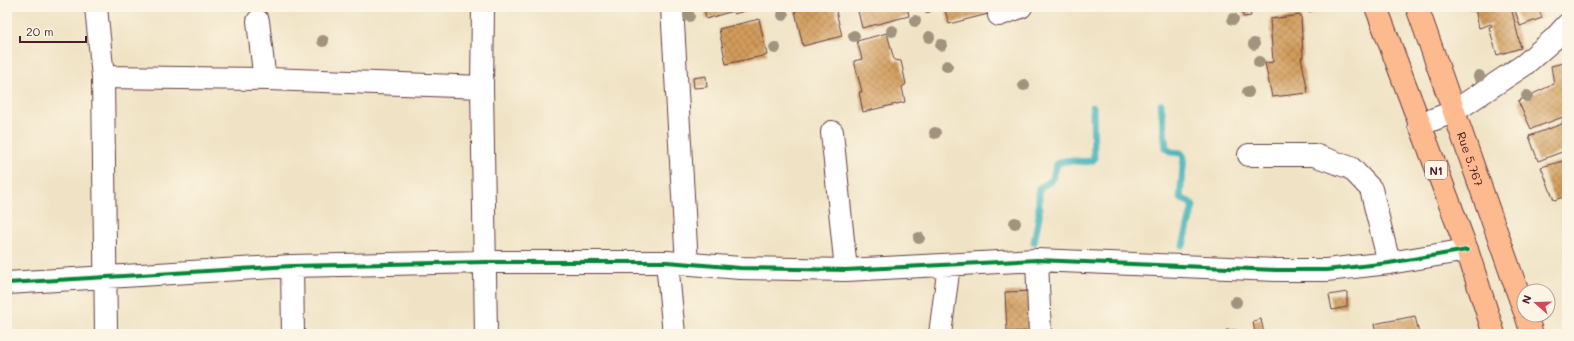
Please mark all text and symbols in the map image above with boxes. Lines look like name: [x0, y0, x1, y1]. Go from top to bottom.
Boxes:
scale bar: [20, 18, 86, 44]
text: 20 m: [26, 23, 54, 39]
street label: Rue 5.767: [1454, 129, 1488, 189]
road number: N1: [1425, 161, 1447, 179]
north arrow: [1516, 283, 1556, 323]
text: N: [1518, 293, 1535, 306]

